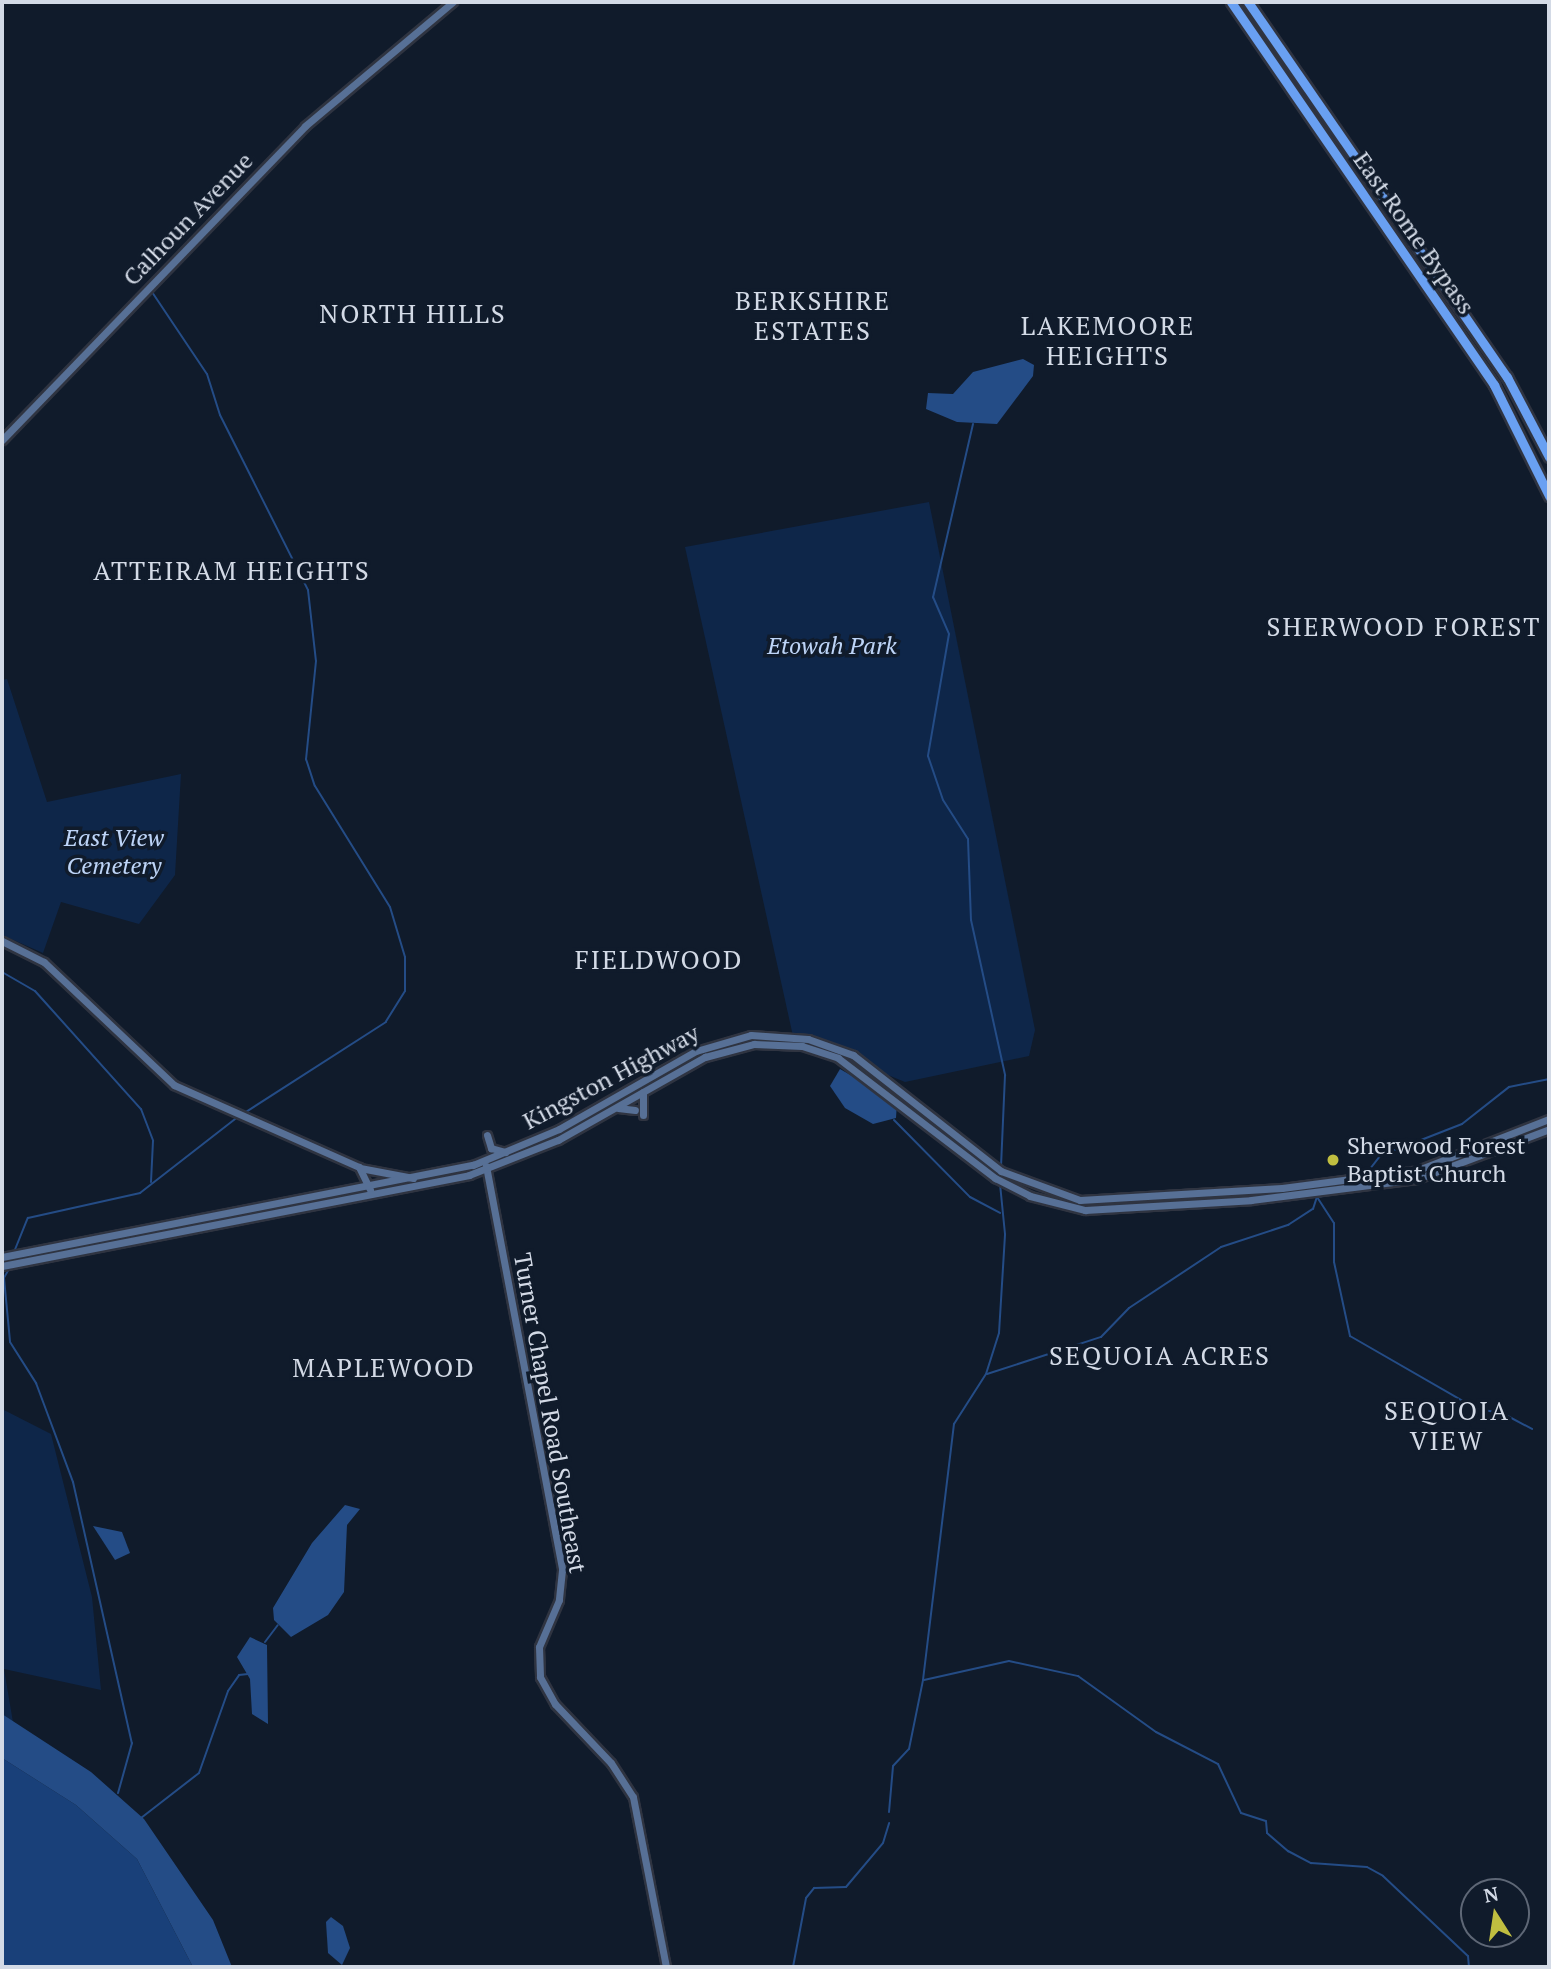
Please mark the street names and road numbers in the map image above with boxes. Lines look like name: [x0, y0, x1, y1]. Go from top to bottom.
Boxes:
street label: Calhoun Avenue: [117, 146, 259, 292]
street label: East Rome Bypass: [1347, 146, 1481, 320]
street label: Kingston Highway: [518, 1018, 704, 1136]
street label: Turner Chapel Road Southeast: [508, 1251, 592, 1575]

